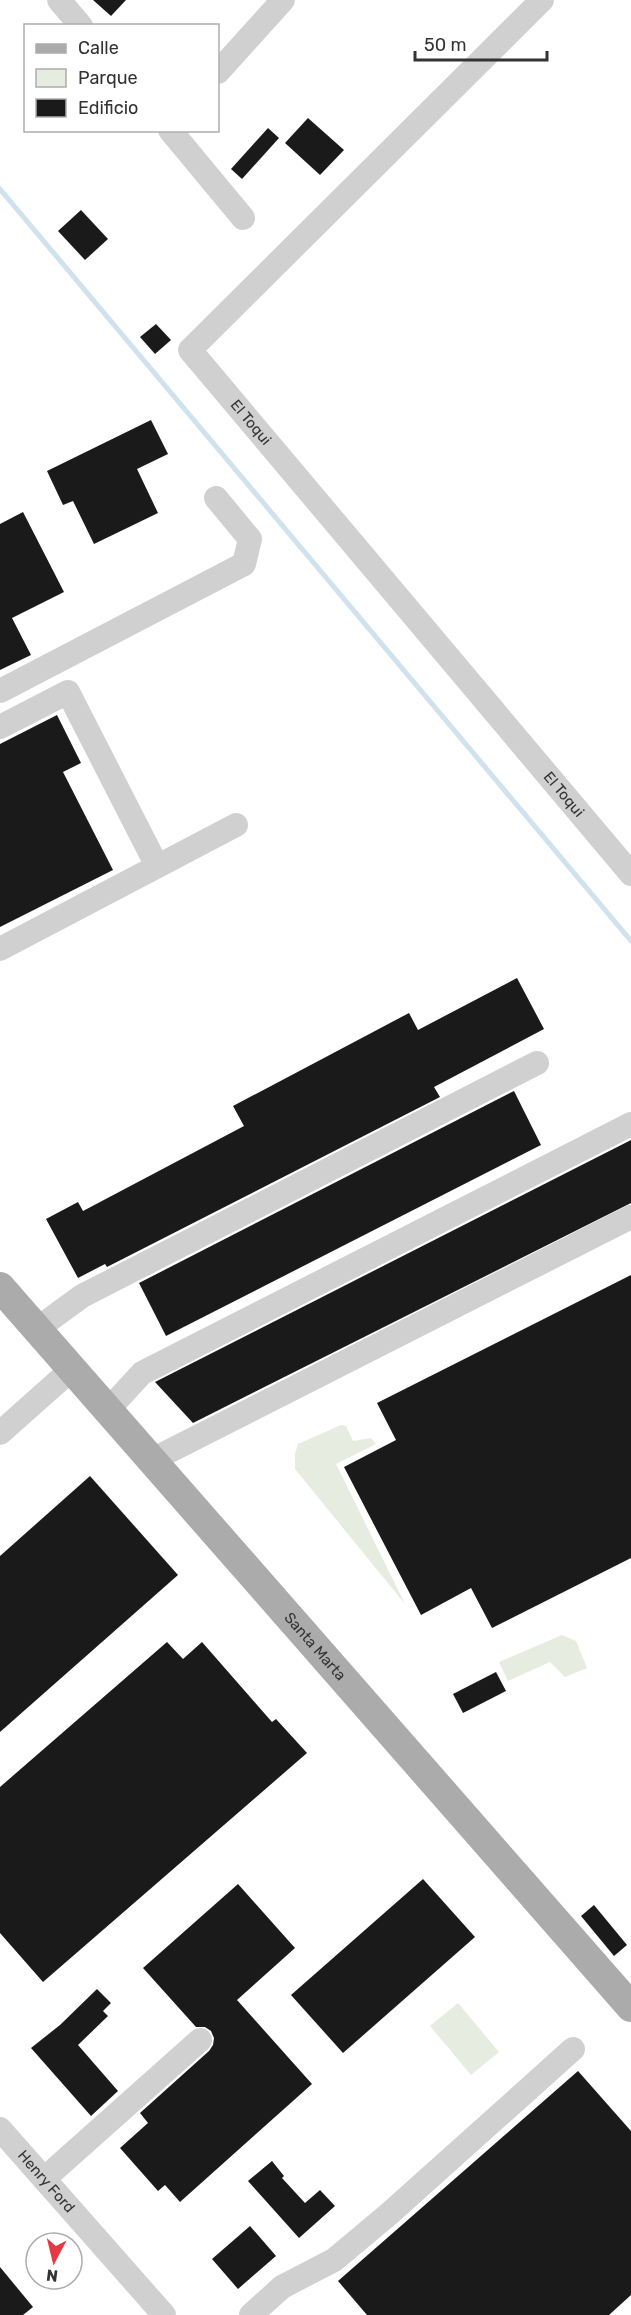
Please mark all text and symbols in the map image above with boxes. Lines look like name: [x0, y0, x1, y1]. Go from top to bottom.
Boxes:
legend: [24, 24, 219, 132]
scale bar: [415, 24, 547, 62]
text: 50 m: [424, 34, 467, 56]
text: Calle: [78, 37, 119, 59]
text: Parque: [78, 67, 138, 89]
text: Edificio: [78, 97, 138, 119]
street label: El Toqui: [227, 396, 275, 449]
street label: El Toqui: [540, 768, 588, 821]
street label: Santa Marta: [280, 1609, 350, 1684]
street label: Henry Ford: [14, 2147, 79, 2216]
north arrow: [24, 2231, 84, 2291]
text: N: [45, 2265, 59, 2286]

